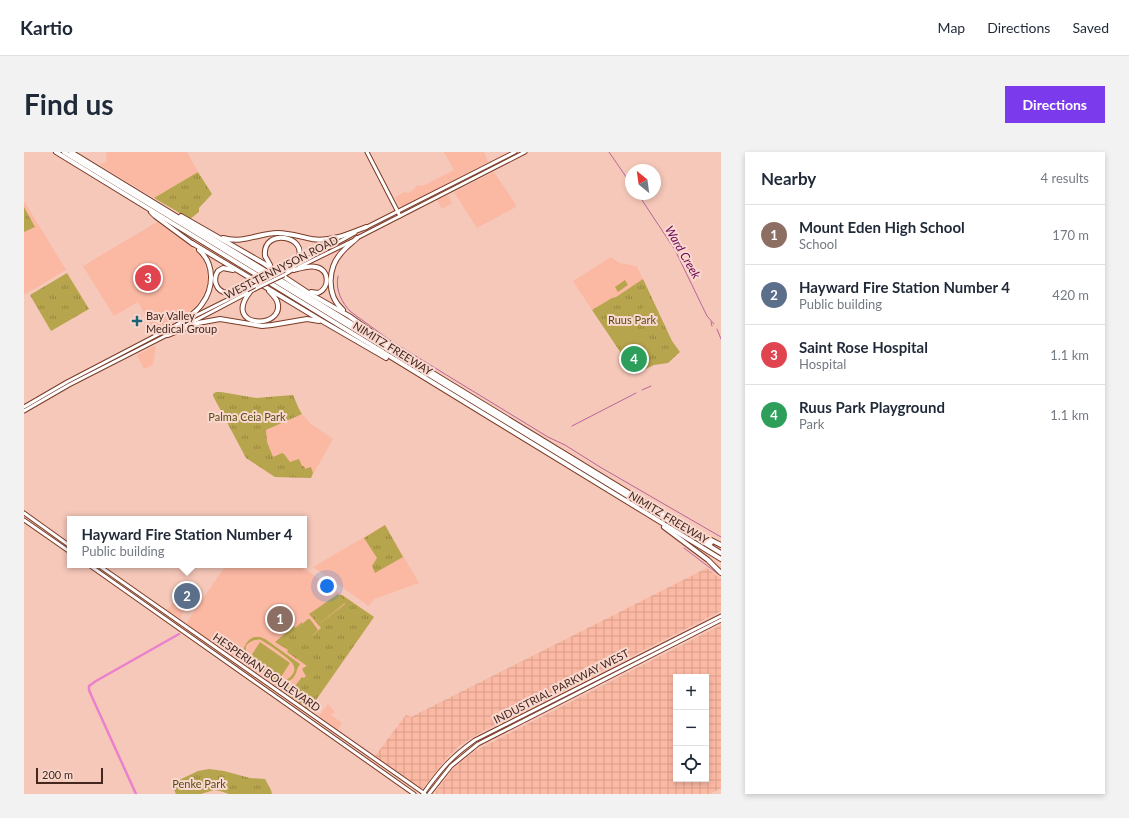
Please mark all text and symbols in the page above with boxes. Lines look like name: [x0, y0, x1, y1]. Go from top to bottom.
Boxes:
text: Kartio: [20, 16, 73, 39]
text: Map: [938, 19, 965, 36]
text: Directions: [987, 19, 1050, 36]
text: Saved: [1072, 19, 1109, 36]
button: Directions: [1005, 86, 1105, 123]
text: Find us: [24, 87, 114, 121]
north arrow: [625, 164, 661, 200]
text: Nearby: [761, 168, 816, 189]
text: 4 results: [1041, 170, 1089, 186]
text: Mount Eden High School: [799, 218, 965, 236]
water label: Ward Creek: [662, 223, 704, 281]
text: 1: [770, 227, 778, 243]
text: 170 m: [1052, 227, 1089, 243]
street label: WEST TENNYSON ROAD: [222, 233, 340, 301]
text: School: [799, 236, 837, 252]
pin: 3: [135, 263, 161, 293]
text: Hayward Fire Station Number 4: [799, 278, 1010, 296]
text: 2: [770, 287, 778, 303]
text: 420 m: [1052, 287, 1089, 303]
text: Public building: [799, 296, 882, 312]
place label: Bay Valley Medical Group: [146, 309, 217, 335]
park label: Ruus Park: [608, 313, 656, 326]
marker: Bay Valley Medical Group: [131, 315, 143, 327]
street label: NIMITZ FREEWAY: [351, 318, 435, 378]
text: Saint Rose Hospital: [799, 338, 928, 356]
pin: 4: [621, 344, 647, 374]
text: 3: [770, 347, 778, 363]
text: 1.1 km: [1050, 347, 1089, 363]
text: Hospital: [799, 356, 846, 372]
text: Ruus Park Playground: [799, 398, 945, 416]
text: 4: [770, 407, 778, 423]
text: 1.1 km: [1050, 407, 1089, 423]
park label: Palma Ceia Park: [208, 410, 286, 423]
text: Park: [799, 416, 824, 432]
street label: NIMITZ FREEWAY: [627, 488, 711, 546]
popup: [67, 516, 307, 568]
text: Hayward Fire Station Number 4: [81, 525, 293, 543]
text: Public building: [81, 543, 165, 559]
your location: [317, 576, 337, 596]
pin: 2: [174, 581, 200, 611]
pin: 1: [267, 604, 293, 634]
street label: HESPERIAN BOULEVARD: [211, 630, 323, 714]
street label: INDUSTRIAL PARKWAY WEST: [491, 646, 631, 726]
map controls: [673, 674, 709, 782]
button: +: [673, 674, 709, 710]
button: −: [673, 710, 709, 746]
button: locate: [673, 746, 709, 782]
scale bar: [36, 766, 103, 785]
text: 200 m: [42, 768, 73, 781]
park label: Penke Park: [172, 777, 226, 790]

